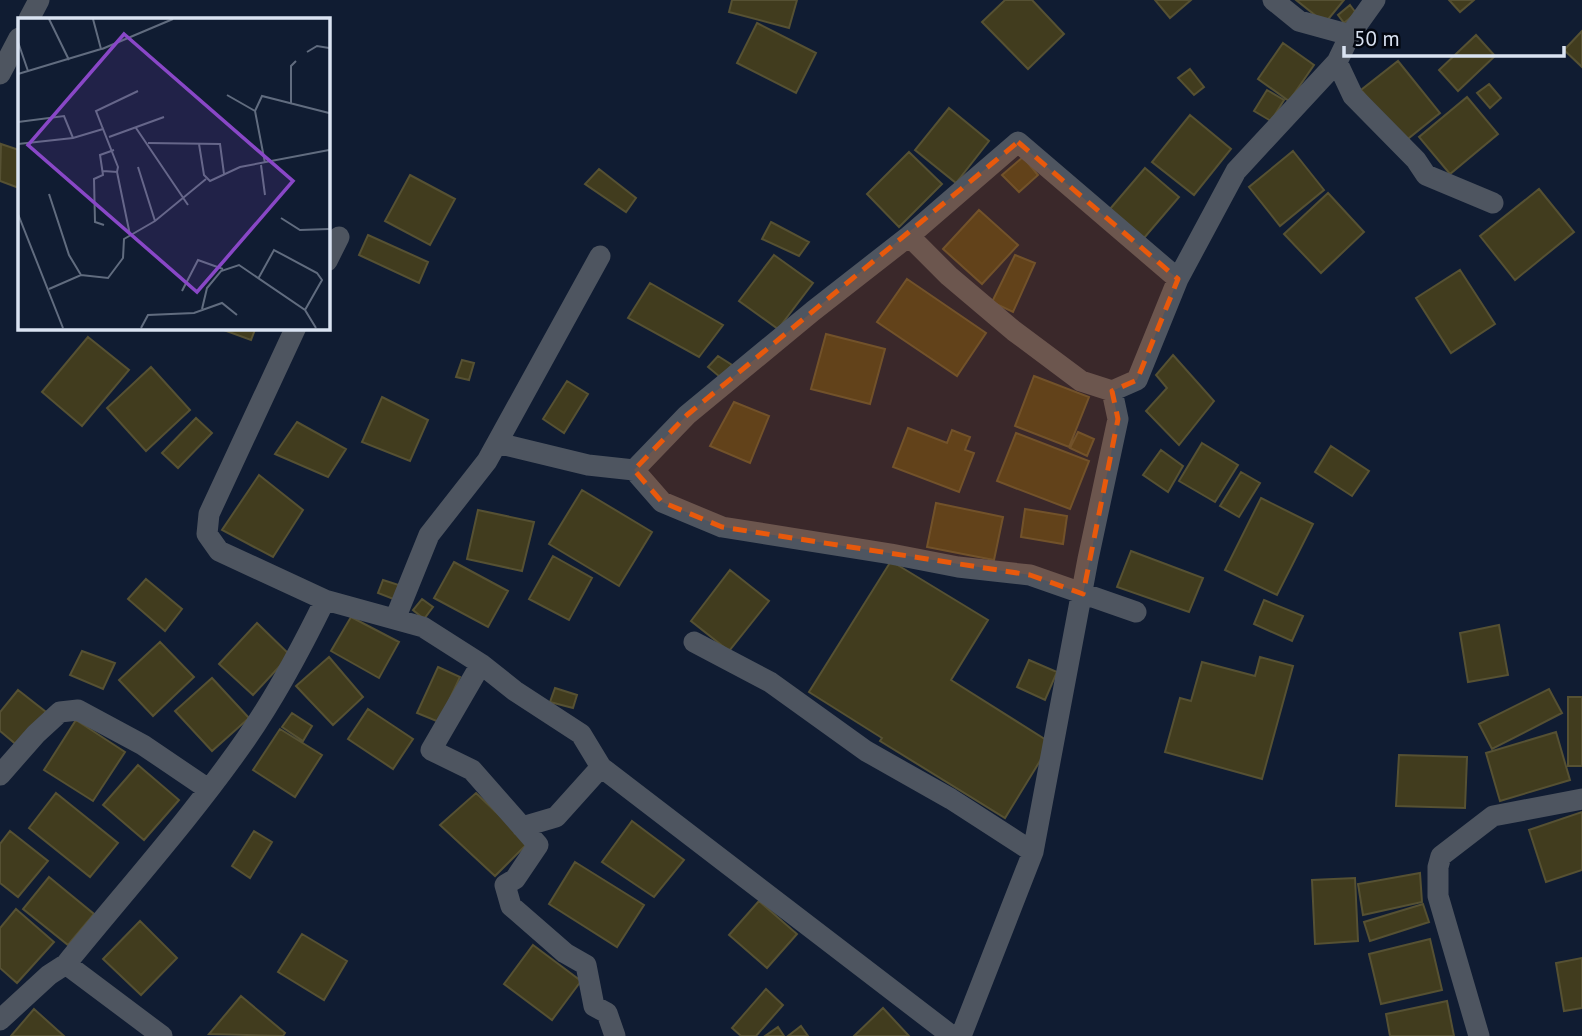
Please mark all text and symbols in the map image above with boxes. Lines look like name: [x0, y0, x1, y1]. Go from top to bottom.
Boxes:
scale bar: [1344, 14, 1564, 58]
inset map: [18, 18, 329, 329]
text: 50 m: [1354, 25, 1400, 52]

